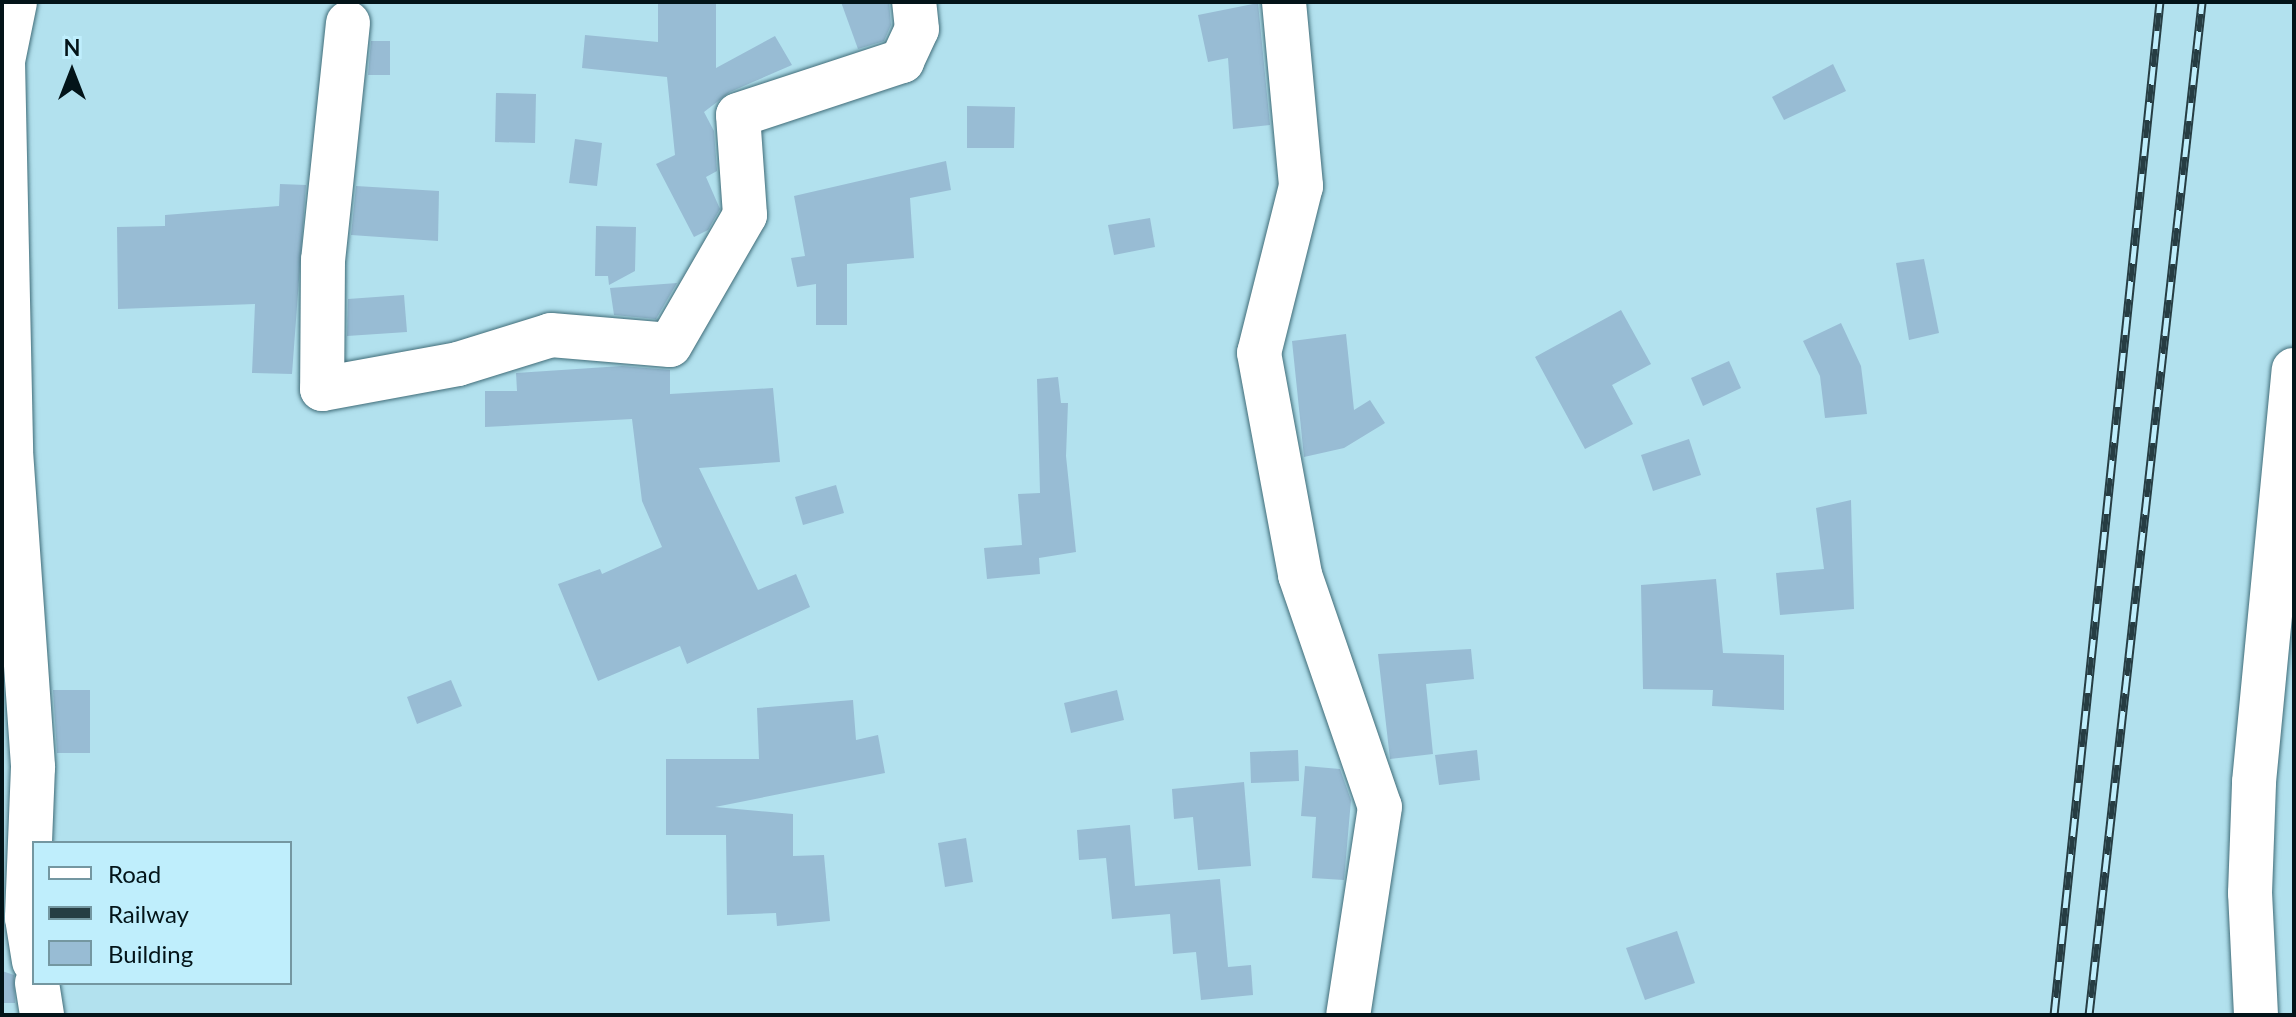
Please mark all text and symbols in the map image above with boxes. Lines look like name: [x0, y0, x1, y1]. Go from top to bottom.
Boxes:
north arrow: [32, 32, 112, 112]
text: N: [64, 34, 80, 61]
legend: [32, 841, 292, 985]
text: Road: [108, 859, 161, 888]
text: Railway: [108, 899, 189, 928]
text: Building: [108, 939, 193, 968]

